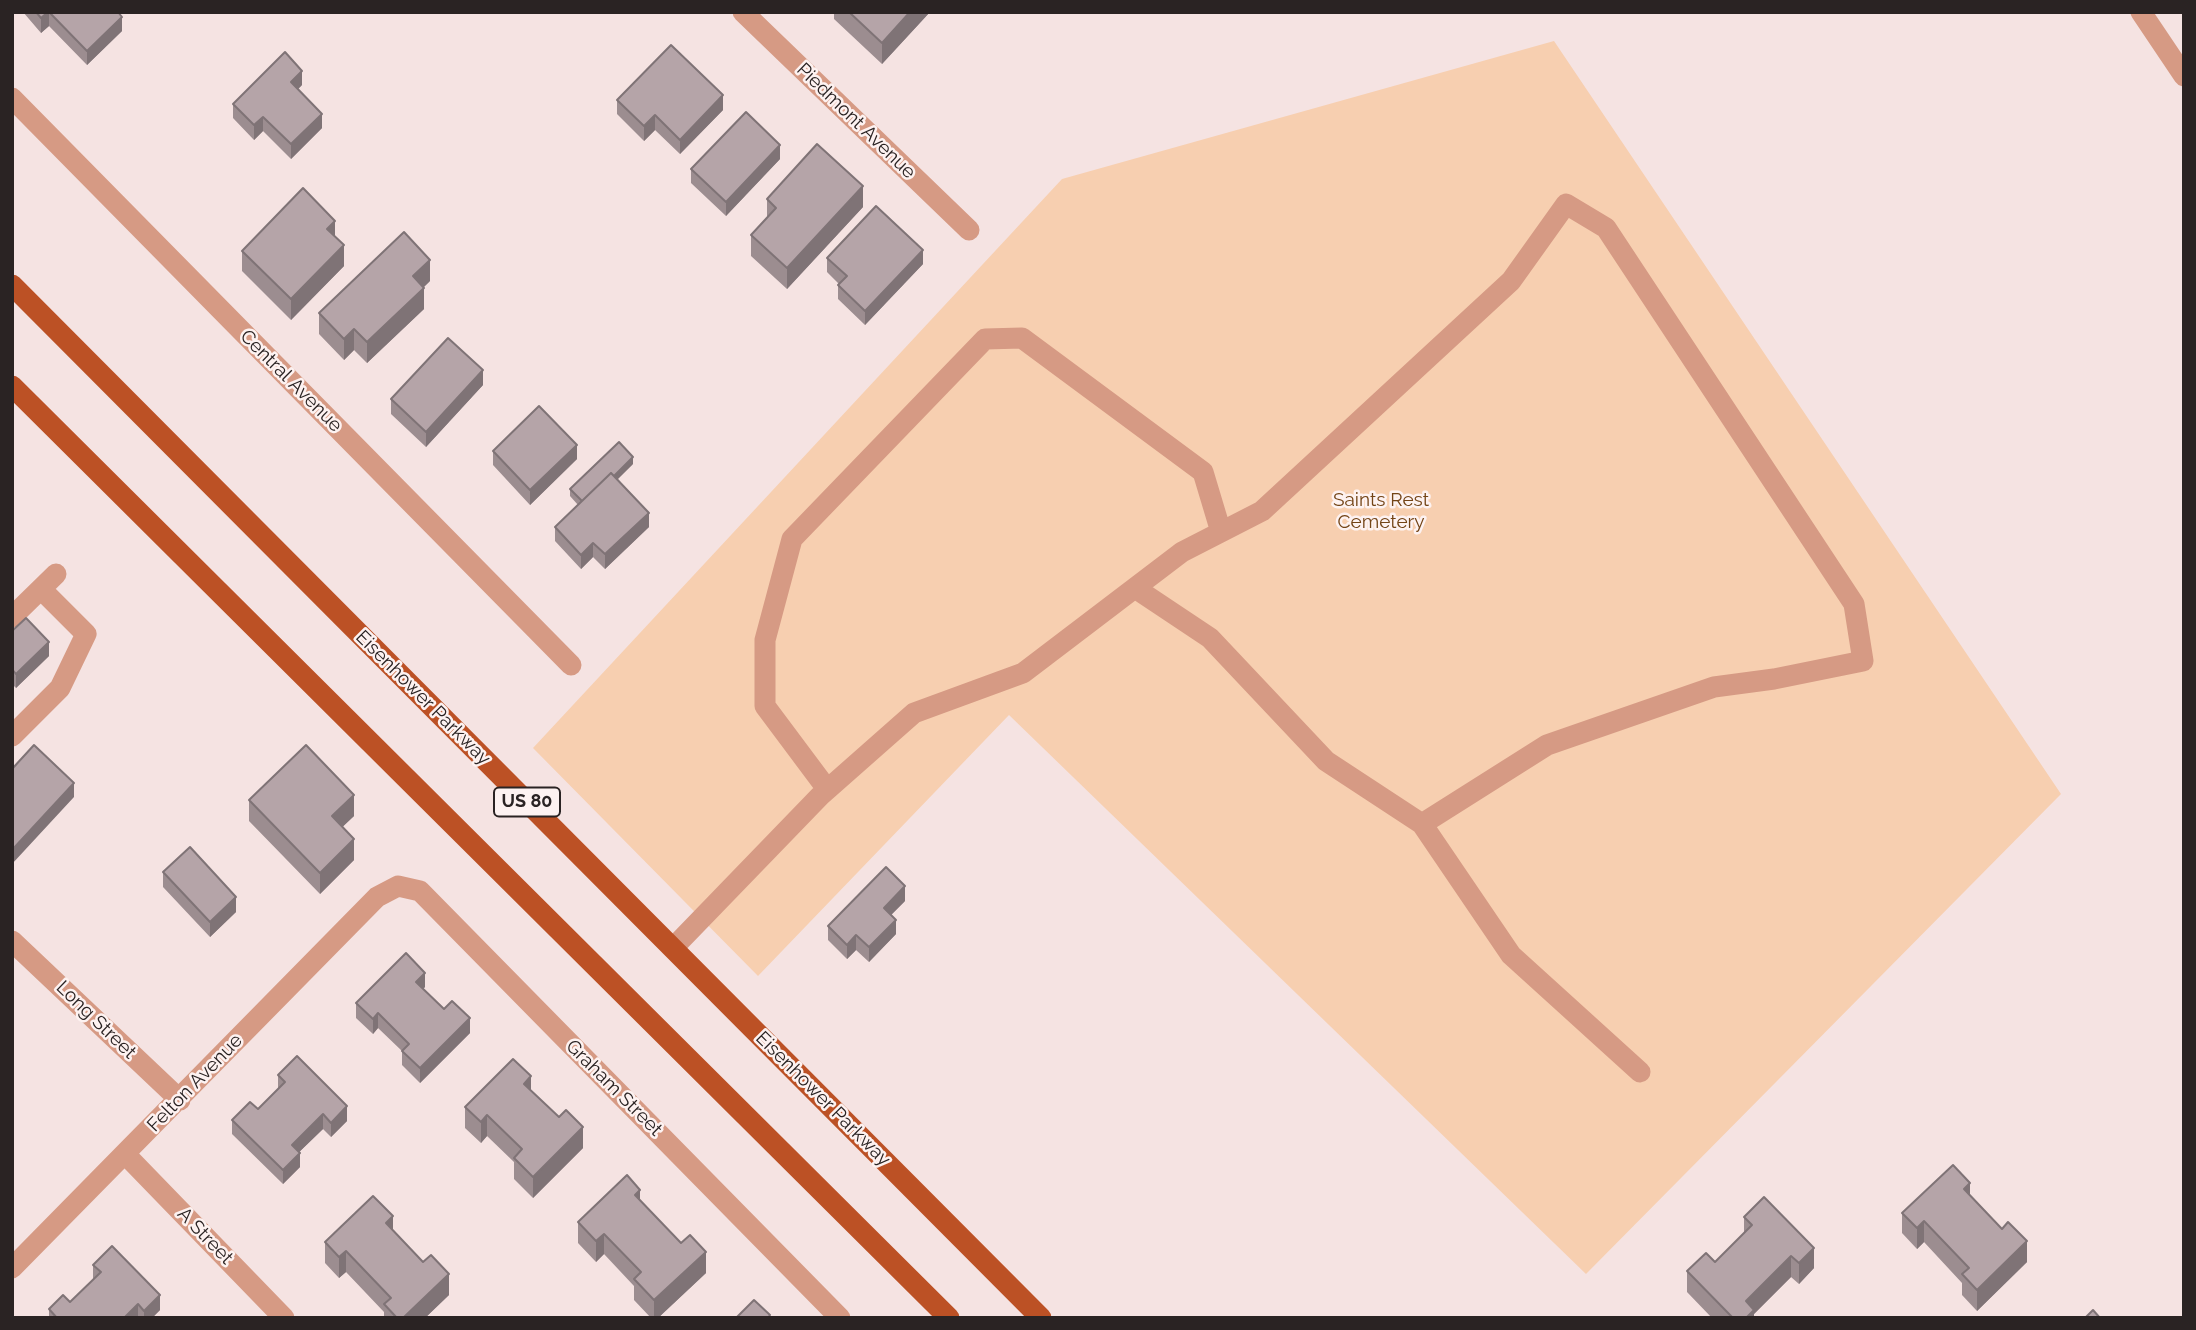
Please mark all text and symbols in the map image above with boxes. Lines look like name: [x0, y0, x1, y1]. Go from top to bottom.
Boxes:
street label: Piedmont Avenue: [792, 58, 920, 184]
street label: Central Avenue: [235, 325, 347, 437]
park label: Saints Rest Cemetery: [1333, 489, 1429, 533]
street label: Eisenhower Parkway: [351, 626, 495, 770]
road number: US 80: [494, 788, 560, 816]
street label: Long Street: [51, 976, 141, 1064]
street label: Eisenhower Parkway: [751, 1027, 895, 1171]
street label: Felton Avenue: [143, 1029, 247, 1137]
street label: Graham Street: [561, 1035, 667, 1141]
street label: A Street: [172, 1203, 238, 1269]

